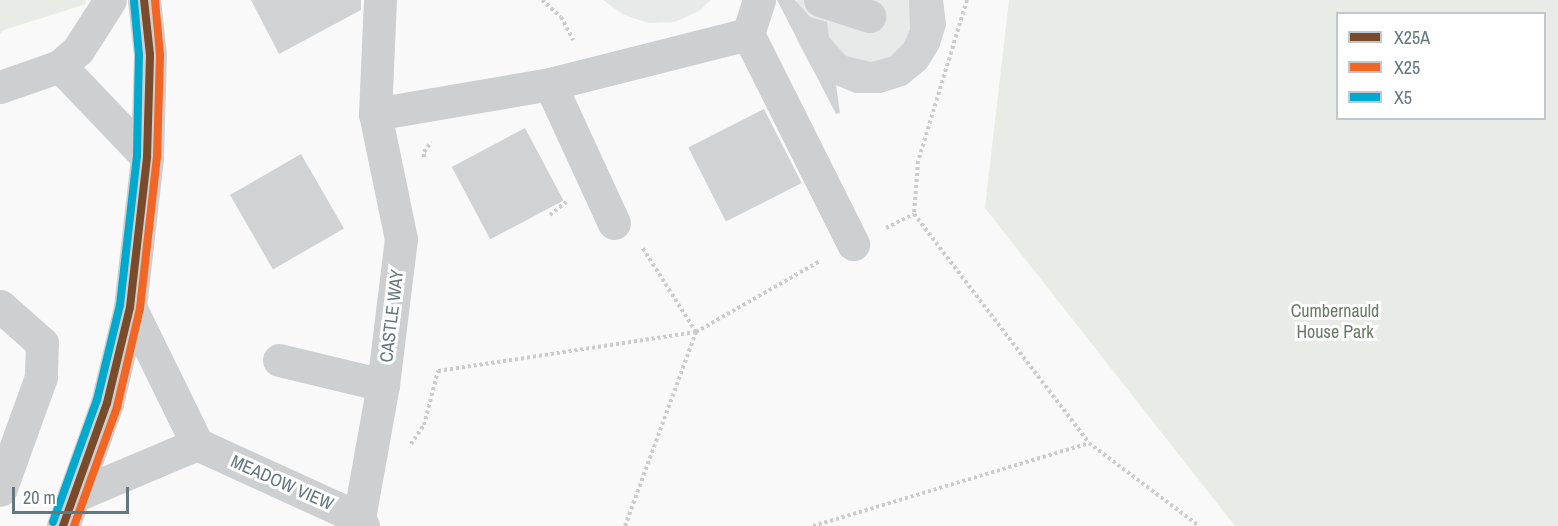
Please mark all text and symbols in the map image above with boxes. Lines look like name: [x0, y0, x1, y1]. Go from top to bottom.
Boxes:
legend: [1336, 12, 1546, 120]
text: X25A: [1394, 25, 1430, 50]
text: X25: [1394, 55, 1420, 80]
text: X5: [1394, 85, 1412, 110]
street label: CASTLE WAY: [376, 268, 408, 364]
park label: Cumbernauld House Park: [1291, 301, 1379, 344]
street label: MEADOW VIEW: [227, 451, 337, 515]
scale bar: [15, 475, 132, 513]
text: 20 m: [23, 485, 56, 510]

